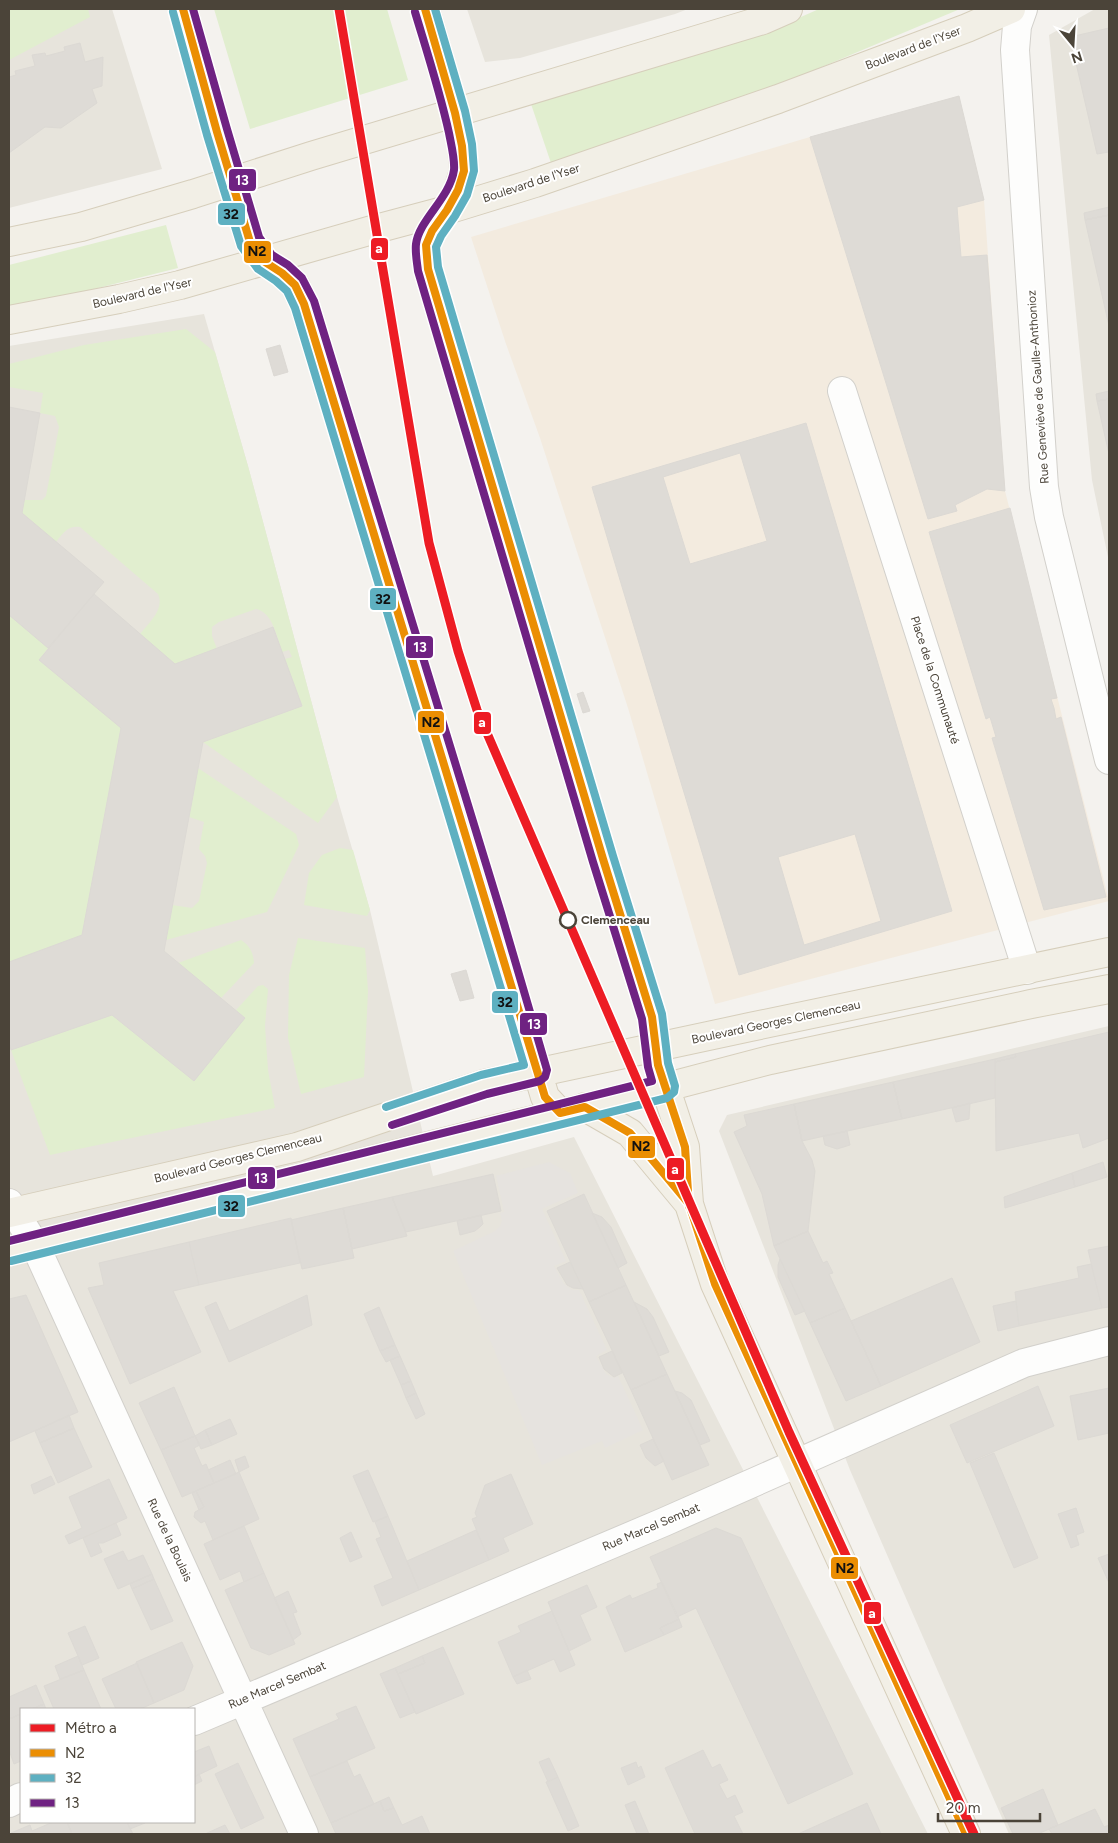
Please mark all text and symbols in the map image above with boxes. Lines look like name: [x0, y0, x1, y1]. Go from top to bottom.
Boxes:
north arrow: [1048, 20, 1098, 70]
street label: Boulevard de l'Yser: [863, 23, 963, 73]
text: N: [1069, 47, 1085, 67]
street label: Boulevard de l'Yser: [481, 161, 581, 205]
line badge: 13: [228, 168, 257, 192]
text: 13: [235, 172, 249, 189]
line badge: 32: [217, 202, 246, 226]
text: 32: [223, 206, 239, 223]
line badge: a: [370, 237, 389, 261]
line badge: N2: [243, 240, 272, 264]
text: a: [375, 240, 383, 257]
text: N2: [248, 243, 266, 260]
street label: Boulevard de l'Yser: [91, 275, 193, 311]
street label: Rue Geneviève de Gaulle-Anthonioz: [1024, 290, 1052, 484]
line badge: 32: [369, 587, 397, 611]
text: 32: [375, 591, 391, 608]
street label: Place de la Communauté: [908, 614, 962, 746]
line badge: 13: [405, 635, 434, 659]
text: 13: [413, 639, 427, 656]
line badge: N2: [417, 710, 445, 734]
line badge: a: [473, 711, 492, 735]
text: N2: [422, 714, 440, 731]
text: a: [478, 714, 486, 731]
marker: Clemenceau: [559, 911, 577, 929]
place label: Clemenceau: [581, 913, 650, 927]
line badge: 32: [491, 990, 519, 1014]
text: 32: [497, 994, 513, 1011]
street label: Boulevard Georges Clemenceau: [690, 997, 862, 1047]
line badge: 13: [519, 1012, 548, 1036]
text: 13: [527, 1016, 541, 1033]
street label: Boulevard Georges Clemenceau: [153, 1130, 323, 1186]
line badge: N2: [627, 1135, 656, 1159]
text: N2: [632, 1138, 650, 1155]
line badge: a: [666, 1157, 685, 1181]
text: a: [671, 1161, 679, 1178]
line badge: 13: [247, 1166, 276, 1190]
text: 13: [254, 1170, 268, 1187]
line badge: 32: [217, 1194, 246, 1218]
text: 32: [223, 1198, 239, 1215]
street label: Rue de la Boulais: [145, 1496, 196, 1584]
street label: Rue Marcel Sembat: [600, 1500, 702, 1554]
line badge: N2: [830, 1556, 859, 1580]
text: N2: [836, 1560, 854, 1577]
line badge: a: [863, 1601, 882, 1625]
text: a: [868, 1605, 876, 1622]
street label: Rue Marcel Sembat: [226, 1658, 328, 1712]
legend: [20, 1708, 195, 1823]
text: Métro a: [65, 1719, 117, 1737]
text: N2: [65, 1744, 85, 1762]
text: 32: [65, 1769, 82, 1787]
scale bar: [938, 1790, 1040, 1822]
text: 13: [65, 1794, 79, 1812]
text: 20 m: [946, 1799, 980, 1817]

